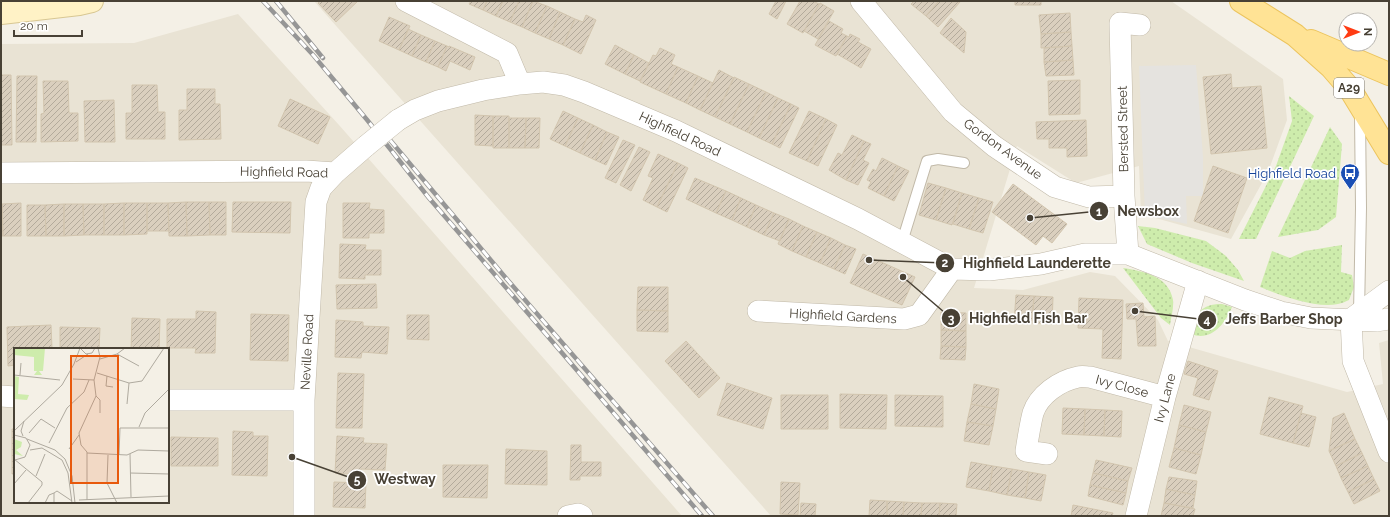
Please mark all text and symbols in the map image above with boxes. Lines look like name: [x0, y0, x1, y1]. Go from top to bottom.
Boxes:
scale bar: [14, 12, 82, 38]
north arrow: [1338, 12, 1378, 52]
text: 20 m: [20, 19, 48, 33]
text: N: [1361, 28, 1374, 36]
road number: A29: [1334, 78, 1364, 98]
street label: Bersted Street: [1115, 85, 1131, 172]
street label: Highfield Road: [637, 109, 723, 159]
street label: Gordon Avenue: [961, 115, 1045, 183]
bus stop icon: Highfield Road: [1339, 162, 1361, 190]
street label: Highfield Road: [240, 164, 328, 180]
place label: Highfield Road: [1248, 166, 1336, 181]
callout: Newsbox: [1089, 198, 1187, 224]
text: Newsbox: [1117, 203, 1179, 219]
text: 1: [1096, 205, 1102, 219]
callout: Highfield Launderette: [935, 250, 1119, 276]
text: Highfield Launderette: [963, 255, 1112, 271]
text: 2: [942, 256, 949, 270]
callout: Highfield Fish Bar: [941, 305, 1095, 331]
street label: Highfield Gardens: [789, 306, 897, 326]
callout: Jeffs Barber Shop: [1197, 307, 1351, 333]
text: Highfield Fish Bar: [969, 310, 1087, 326]
text: Jeffs Barber Shop: [1225, 311, 1343, 327]
text: 3: [948, 312, 955, 326]
street label: Neville Road: [298, 313, 316, 391]
text: 4: [1204, 313, 1211, 327]
inset map: [14, 348, 169, 503]
street label: Ivy Close: [1094, 372, 1151, 400]
street label: Ivy Lane: [1151, 372, 1179, 424]
callout: Westway: [347, 467, 444, 493]
text: Westway: [374, 471, 436, 487]
text: 5: [354, 473, 361, 487]

